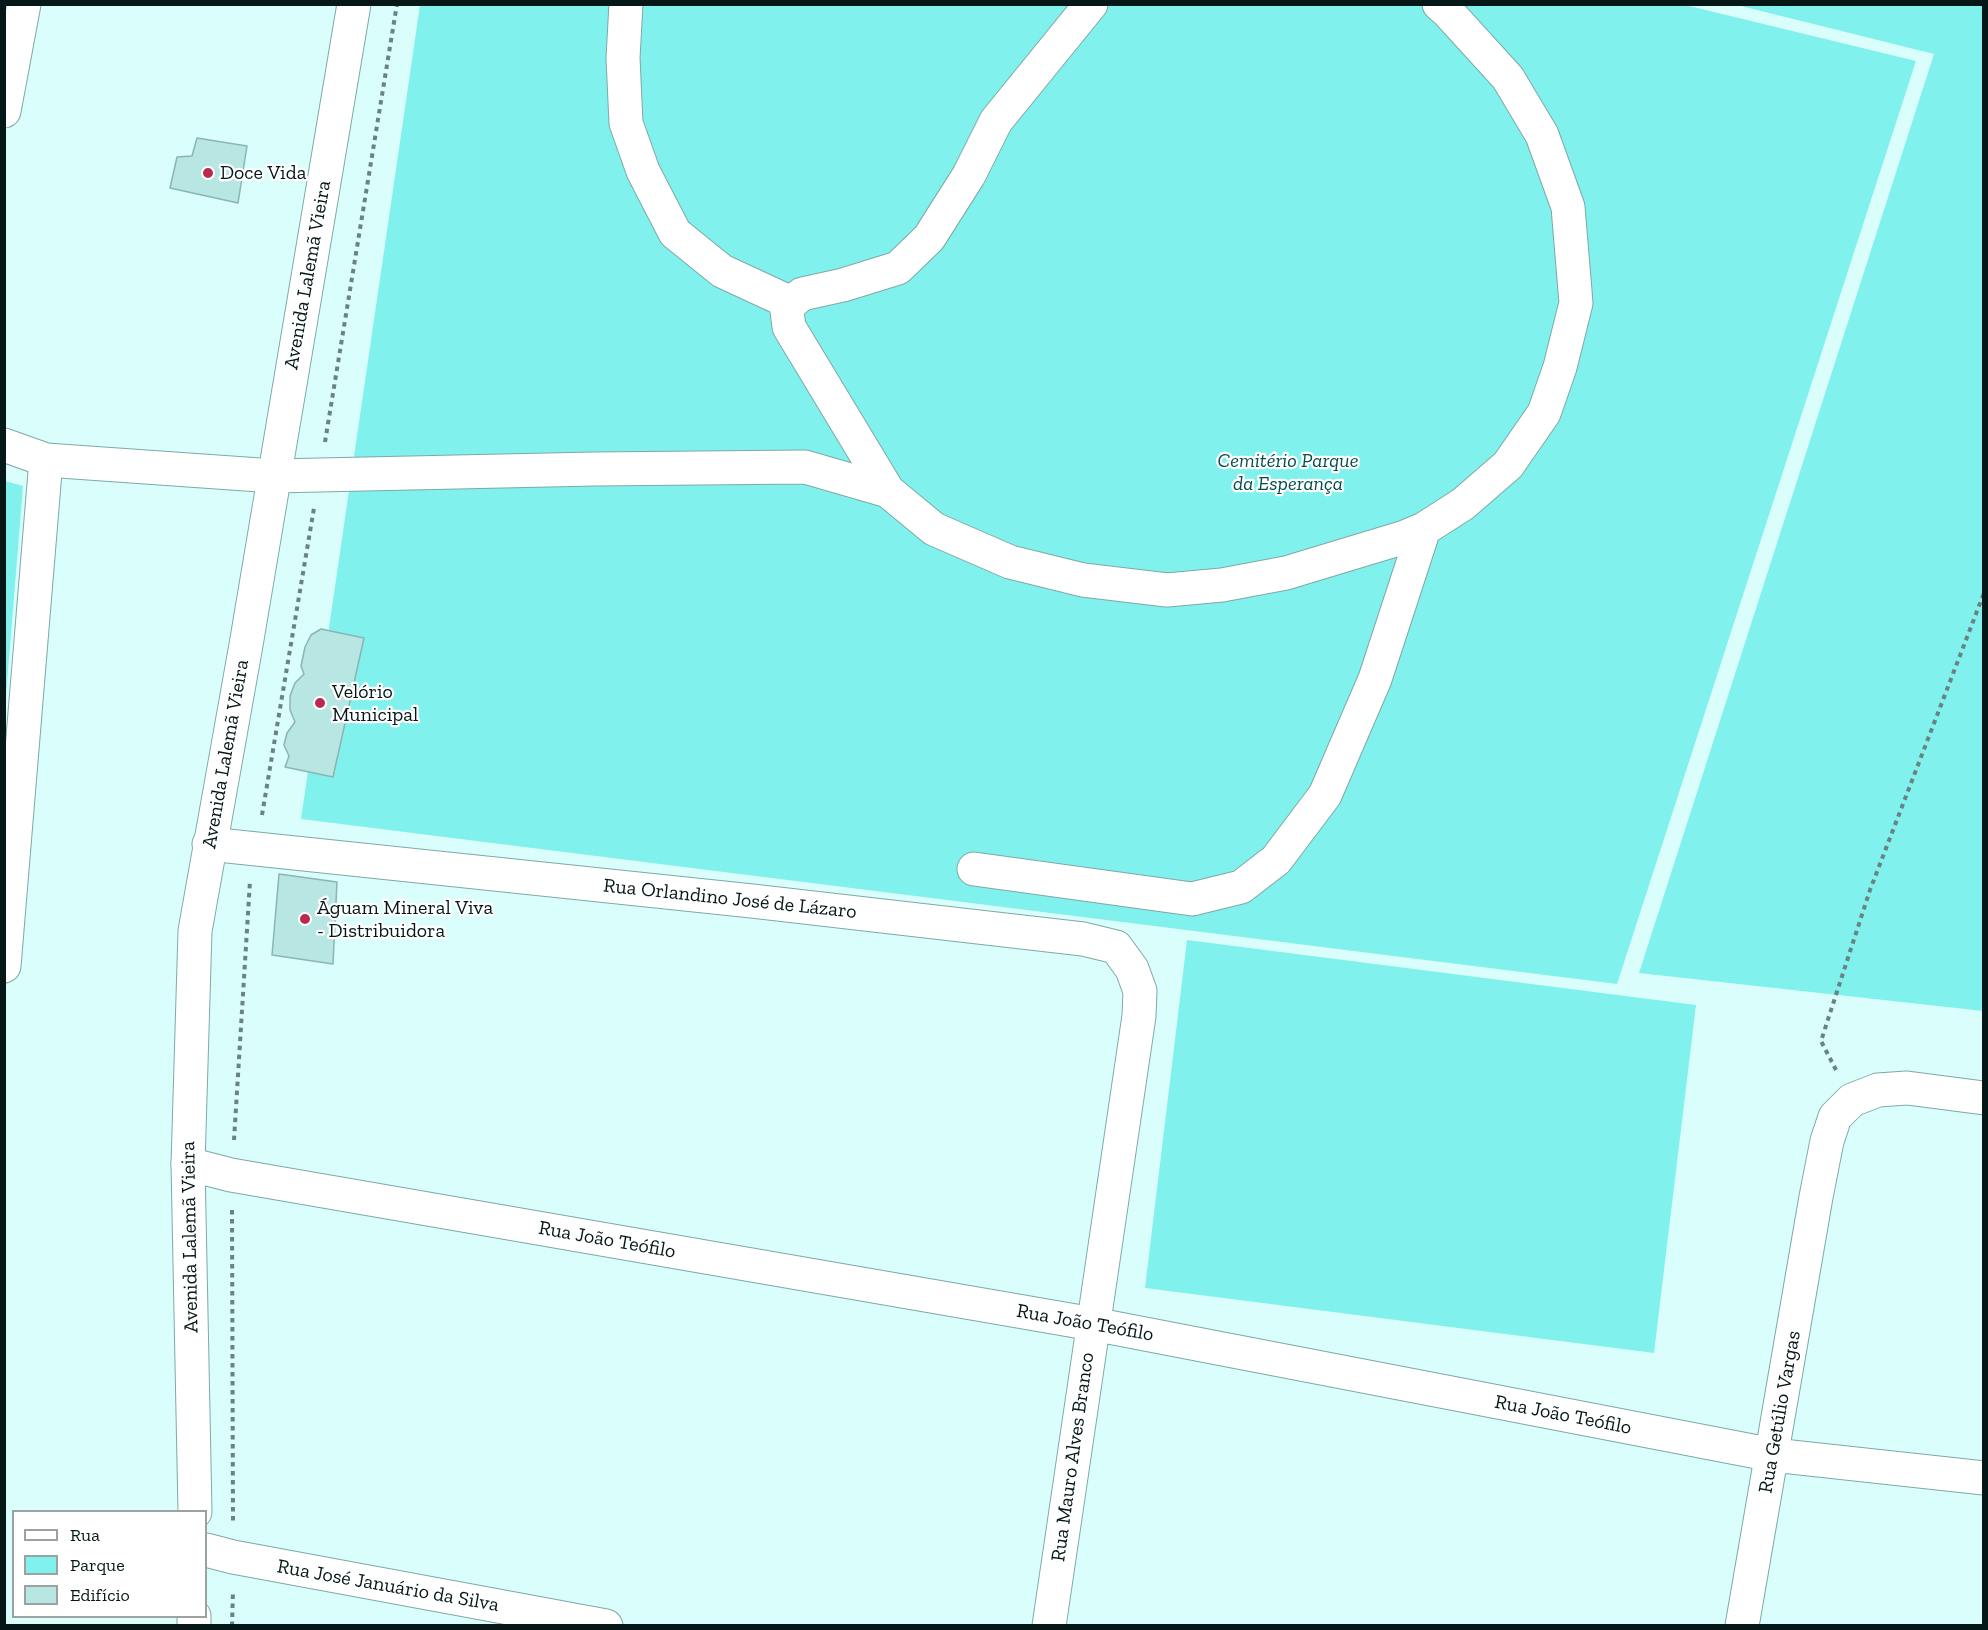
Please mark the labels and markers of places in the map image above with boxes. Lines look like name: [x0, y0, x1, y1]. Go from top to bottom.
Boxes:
place label: Doce Vida: [220, 161, 306, 185]
marker: Doce Vida: [201, 166, 215, 180]
place label: Velório Municipal: [332, 680, 418, 727]
marker: Velório Municipal: [313, 696, 327, 710]
place label: Águam Mineral Viva - Distribuidora: [317, 896, 493, 943]
marker: Águam Mineral Viva - Distribuidora: [298, 912, 312, 926]

